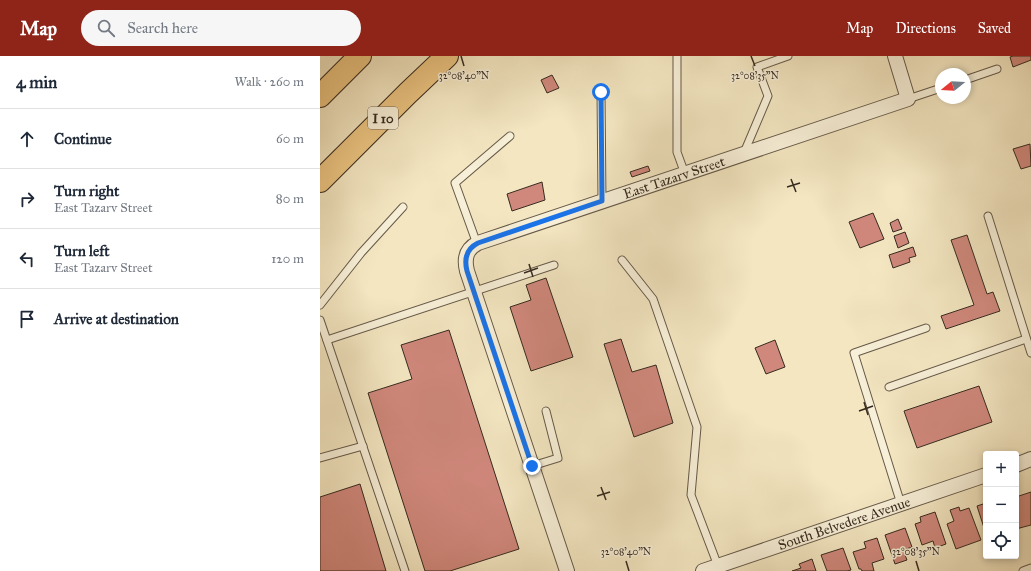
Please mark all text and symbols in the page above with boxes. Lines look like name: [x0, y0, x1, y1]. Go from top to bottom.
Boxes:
search box: [81, 10, 361, 46]
text: Map: [20, 17, 57, 40]
icon: search: [95, 17, 117, 39]
text: Search here: [127, 19, 198, 37]
text: Map: [846, 20, 873, 37]
text: Directions: [895, 20, 956, 37]
text: Saved: [978, 20, 1011, 37]
north arrow: [935, 68, 971, 104]
text: 32°08'40"N: [439, 70, 490, 82]
text: 32°08'35"N: [731, 70, 779, 82]
text: 4 min: [16, 72, 57, 93]
text: Walk · 260 m: [234, 74, 304, 90]
route start: [592, 83, 610, 101]
road number: I 10: [368, 107, 398, 129]
icon: ahead: [16, 128, 38, 150]
text: Continue: [54, 130, 112, 148]
text: 60 m: [276, 131, 304, 147]
street label: East Tazarv Street: [621, 153, 727, 203]
text: Turn right: [54, 182, 119, 200]
icon: right: [16, 188, 38, 210]
text: 80 m: [276, 191, 304, 207]
text: East Tazarv Street: [54, 200, 152, 216]
text: Turn left: [54, 242, 110, 260]
icon: left: [16, 248, 38, 270]
text: 120 m: [271, 251, 304, 267]
text: East Tazarv Street: [54, 260, 152, 276]
icon: arrive: [16, 308, 38, 330]
text: Arrive at destination: [54, 310, 179, 328]
map controls: [983, 451, 1019, 559]
button: +: [983, 451, 1019, 487]
route end: [523, 457, 541, 475]
button: −: [983, 487, 1019, 523]
street label: South Belvedere Avenue: [776, 493, 913, 554]
button: locate: [983, 523, 1019, 559]
text: 32°08'40"N: [601, 546, 652, 558]
text: 32°08'35"N: [892, 546, 940, 558]

